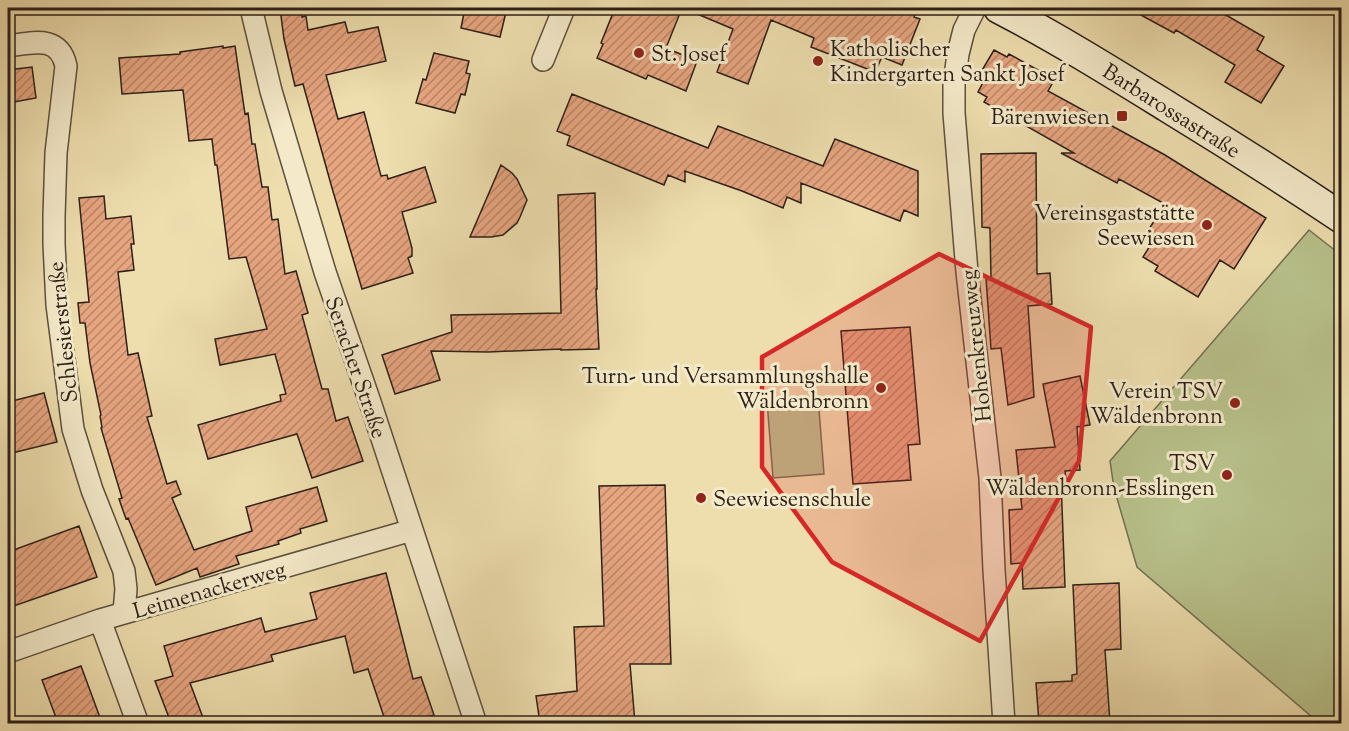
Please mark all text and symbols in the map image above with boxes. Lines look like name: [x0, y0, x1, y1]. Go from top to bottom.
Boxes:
place label: Katholischer Kindergarten Sankt Josef: [830, 35, 1067, 92]
place label: St. Josef: [651, 40, 728, 72]
marker: St. Josef: [632, 46, 646, 60]
marker: Katholischer Kindergarten Sankt Josef: [811, 54, 825, 68]
street label: Barbarossastraße: [1095, 57, 1246, 168]
place label: Bärenwiesen: [991, 103, 1110, 135]
marker: Bärenwiesen: [1115, 109, 1129, 123]
place label: Vereinsgaststätte Seewiesen: [1034, 199, 1195, 256]
marker: Vereinsgaststätte Seewiesen: [1200, 218, 1214, 232]
street label: Schlesierstraße: [42, 260, 88, 404]
street label: Hohenkreuzweg: [954, 268, 1002, 424]
street label: Seracher Straße: [315, 293, 393, 443]
place label: Turn- und Versammlungshalle Wäldenbronn: [582, 362, 869, 419]
place label: Verein TSV Wäldenbronn: [1090, 377, 1223, 434]
marker: Turn- und Versammlungshalle Wäldenbronn: [874, 381, 888, 395]
marker: Verein TSV Wäldenbronn: [1228, 396, 1242, 410]
place label: TSV Wäldenbronn-Esslingen: [985, 449, 1215, 506]
marker: TSV Wäldenbronn-Esslingen: [1220, 468, 1234, 482]
place label: Seewiesenschule: [713, 485, 871, 517]
marker: Seewiesenschule: [694, 491, 708, 505]
street label: Leimenackerweg: [130, 555, 290, 629]

